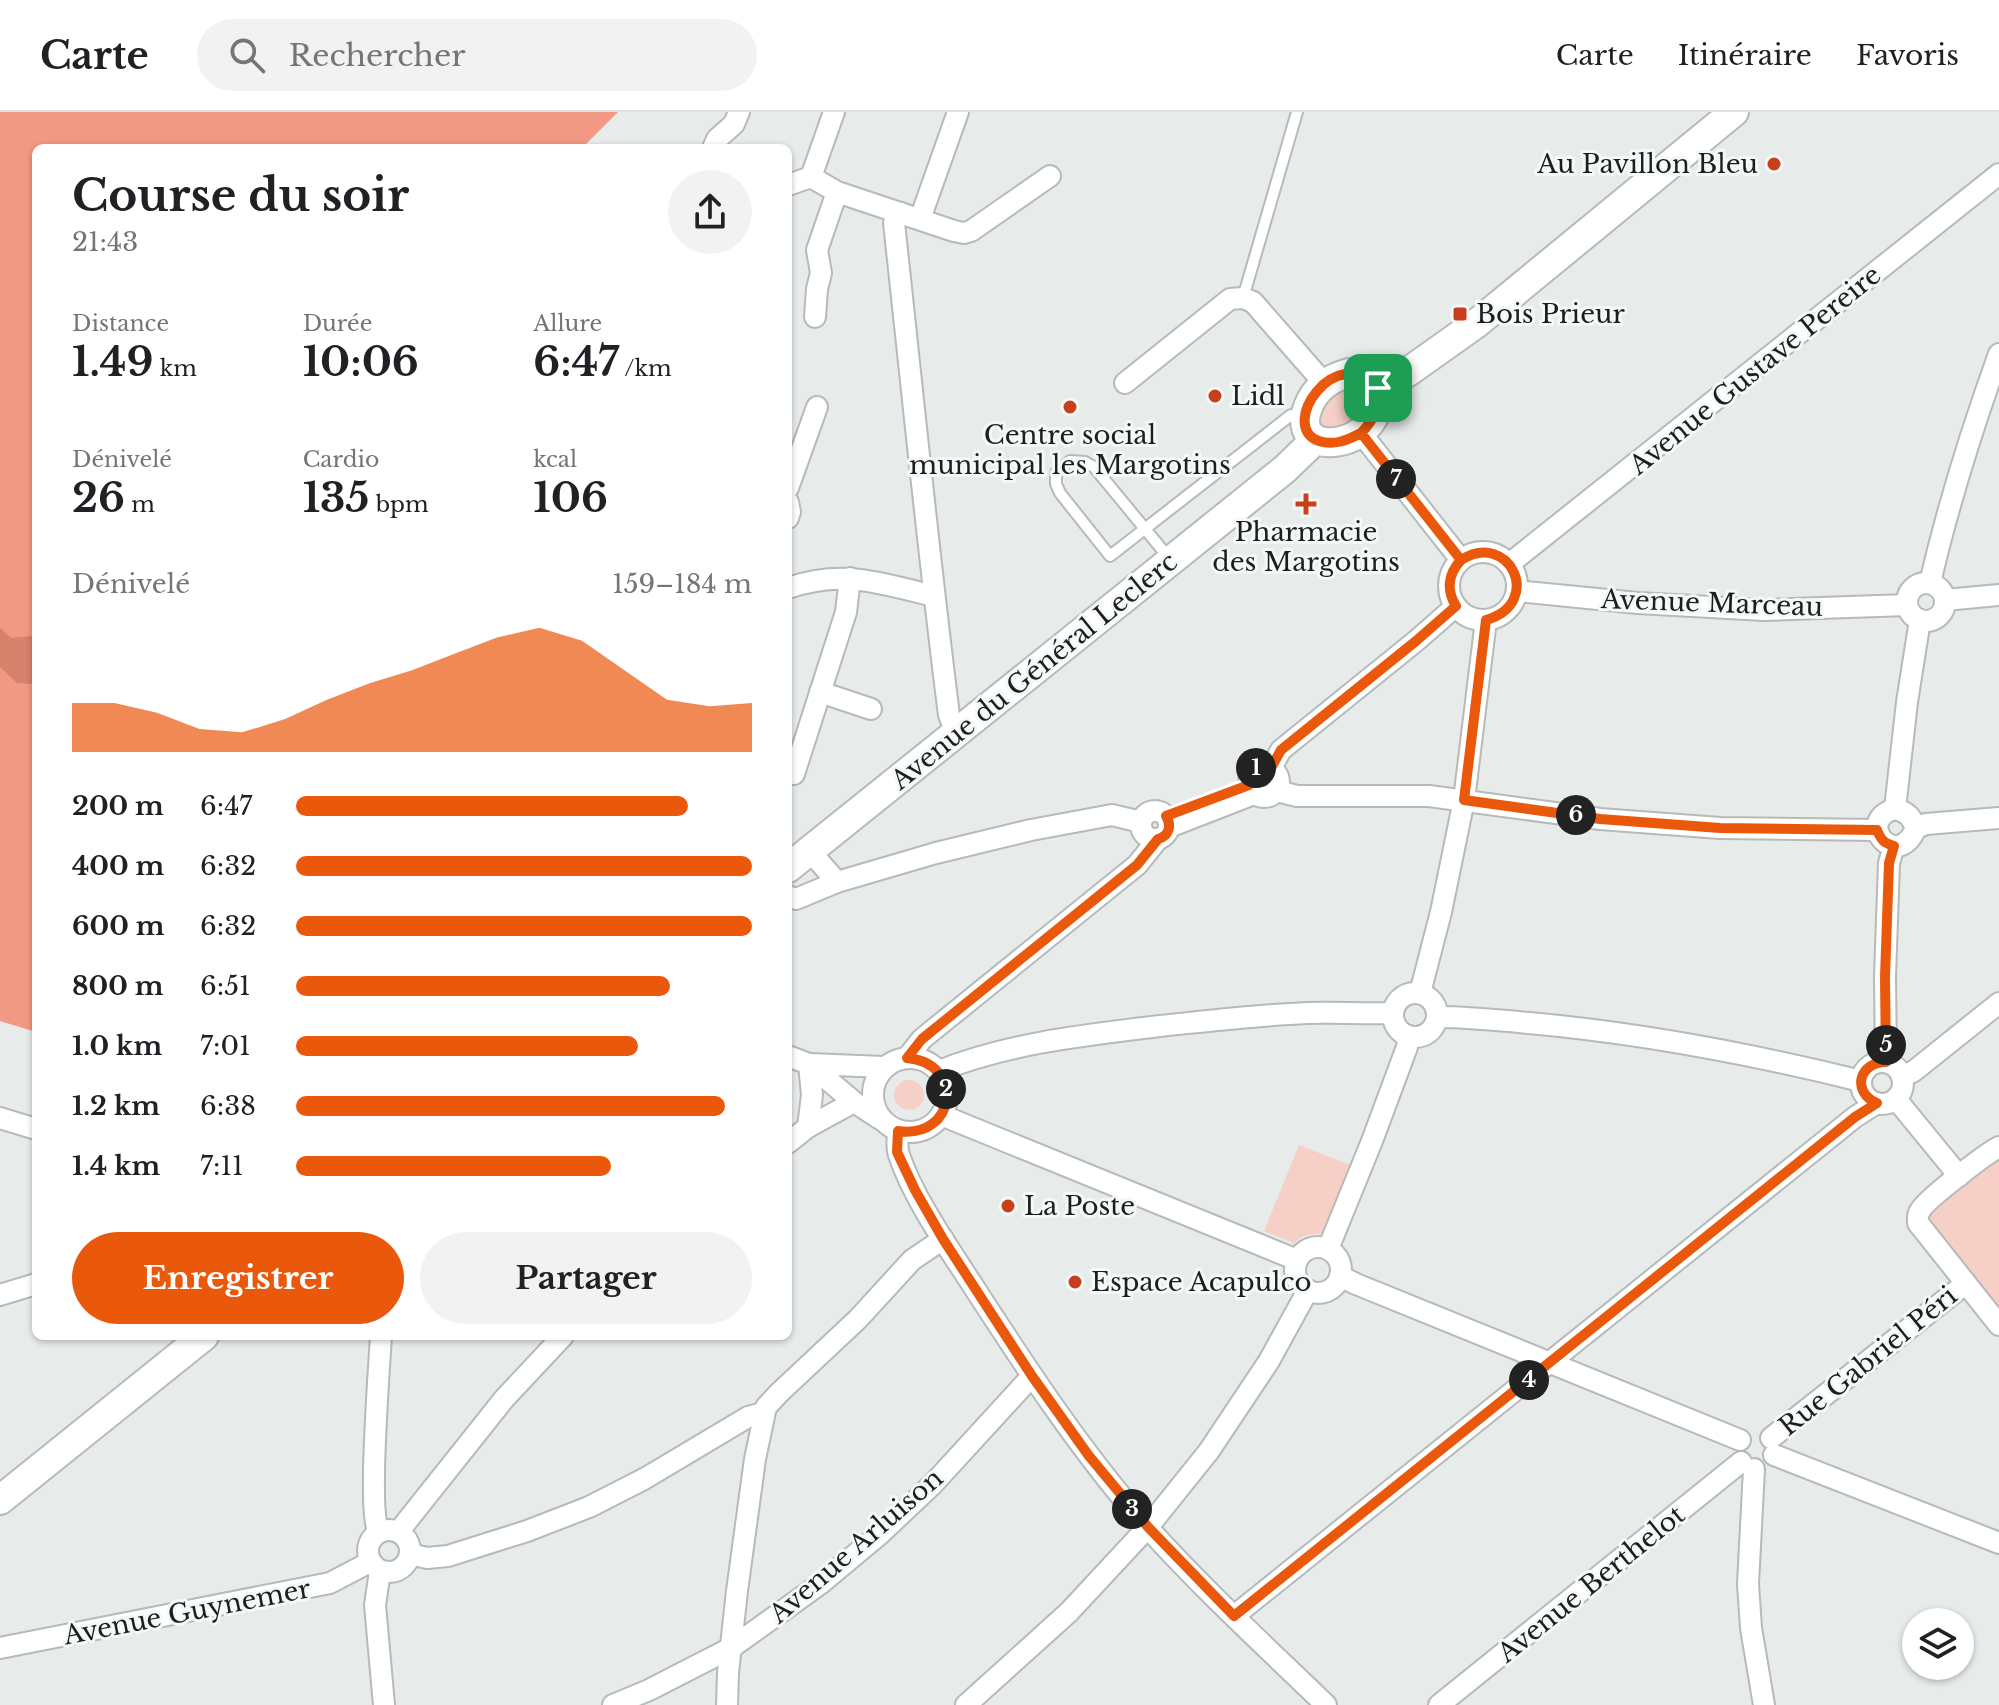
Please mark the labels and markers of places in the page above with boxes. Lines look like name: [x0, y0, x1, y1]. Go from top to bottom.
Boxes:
place label: Au Pavillon Bleu: [1536, 148, 1758, 180]
marker: Au Pavillon Bleu: [1765, 155, 1783, 173]
place label: Bois Prieur: [1476, 298, 1626, 330]
marker: Bois Prieur: [1451, 305, 1469, 323]
pin: [1344, 354, 1412, 422]
place label: Lidl: [1231, 380, 1285, 412]
marker: Lidl: [1206, 387, 1224, 405]
marker: Centre social municipal les Margotins: [1061, 398, 1079, 416]
place label: Centre social municipal les Margotins: [909, 419, 1231, 481]
pin: 7: [1376, 459, 1416, 499]
marker: Pharmacie des Margotins: [1297, 495, 1315, 513]
place label: Pharmacie des Margotins: [1212, 516, 1400, 578]
pin: 1: [1236, 748, 1276, 788]
pin: 6: [1556, 795, 1596, 835]
pin: 5: [1866, 1025, 1906, 1065]
pin: 2: [926, 1069, 966, 1109]
place label: La Poste: [1024, 1190, 1135, 1222]
marker: La Poste: [999, 1197, 1017, 1215]
place label: Espace Acapulco: [1091, 1266, 1311, 1298]
marker: Espace Acapulco: [1066, 1273, 1084, 1291]
pin: 4: [1509, 1360, 1549, 1400]
pin: 3: [1112, 1489, 1152, 1529]

